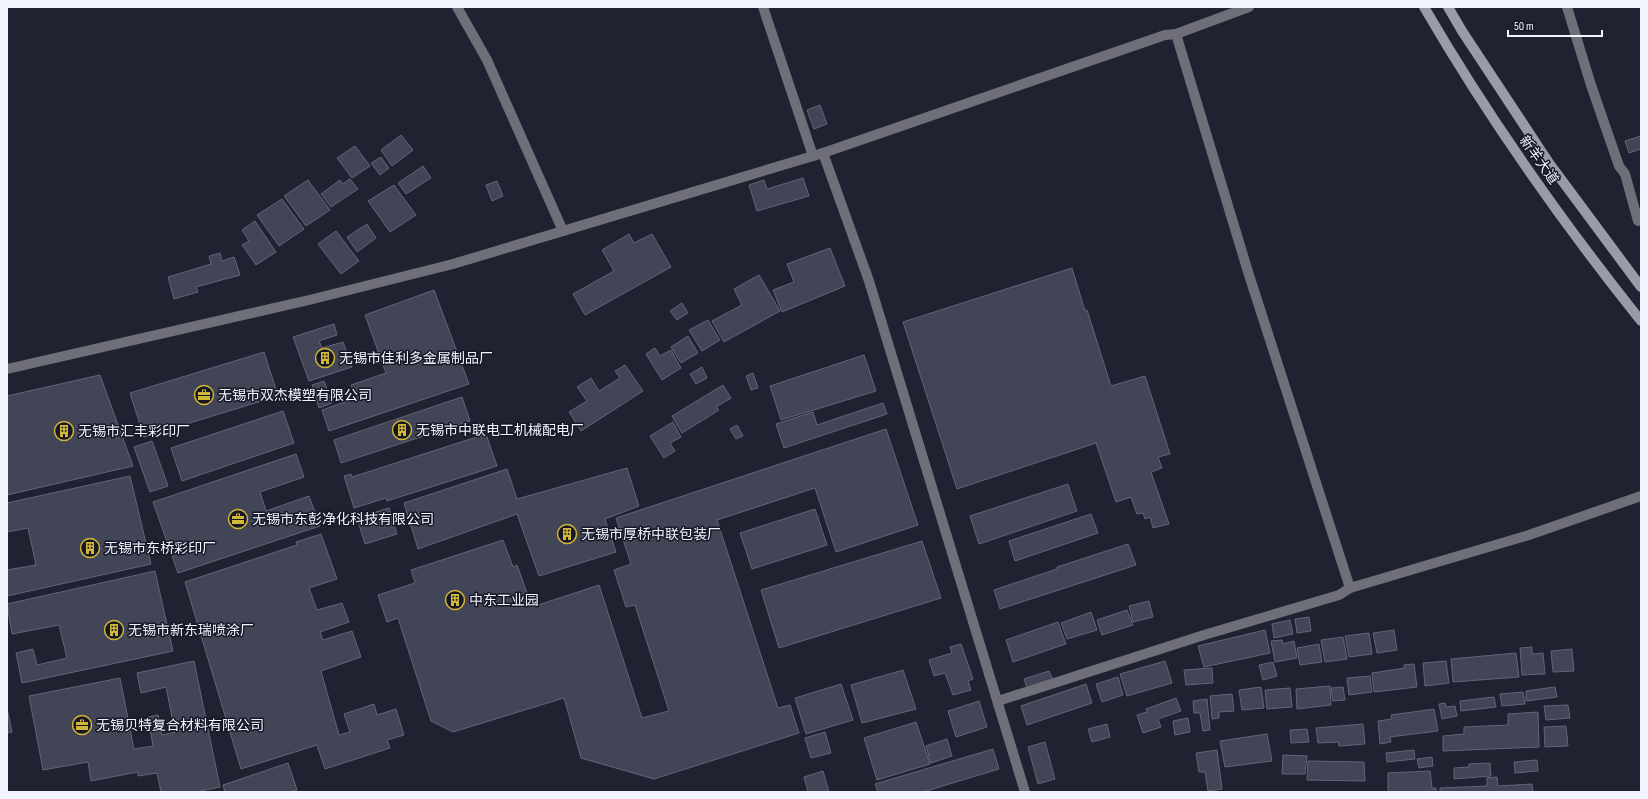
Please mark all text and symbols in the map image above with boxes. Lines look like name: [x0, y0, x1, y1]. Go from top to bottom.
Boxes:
scale bar: [1508, 12, 1602, 38]
text: 50 m: [1514, 19, 1534, 34]
street label: 新羊大道: [1516, 132, 1562, 188]
building icon: 无锡市佳利多金属制品厂: [314, 347, 336, 369]
place label: 无锡市佳利多金属制品厂: [339, 350, 493, 367]
office icon: 无锡市双杰模塑有限公司: [193, 384, 215, 406]
place label: 无锡市双杰模塑有限公司: [218, 387, 372, 404]
building icon: 无锡市中联电工机械配电厂: [391, 419, 413, 441]
building icon: 无锡市汇丰彩印厂: [53, 420, 75, 442]
place label: 无锡市中联电工机械配电厂: [416, 422, 584, 439]
place label: 无锡市汇丰彩印厂: [78, 423, 190, 440]
office icon: 无锡市东彭净化科技有限公司: [227, 508, 249, 530]
place label: 无锡市东彭净化科技有限公司: [252, 511, 434, 528]
building icon: 无锡市厚桥中联包装厂: [556, 523, 578, 545]
place label: 无锡市厚桥中联包装厂: [581, 526, 721, 543]
building icon: 无锡市东桥彩印厂: [79, 537, 101, 559]
place label: 无锡市东桥彩印厂: [104, 540, 216, 557]
building icon: 中东工业园: [444, 589, 466, 611]
place label: 中东工业园: [469, 592, 539, 609]
building icon: 无锡市新东瑞喷涂厂: [103, 619, 125, 641]
place label: 无锡市新东瑞喷涂厂: [128, 622, 254, 639]
office icon: 无锡贝特复合材料有限公司: [71, 714, 93, 736]
place label: 无锡贝特复合材料有限公司: [96, 717, 264, 734]

